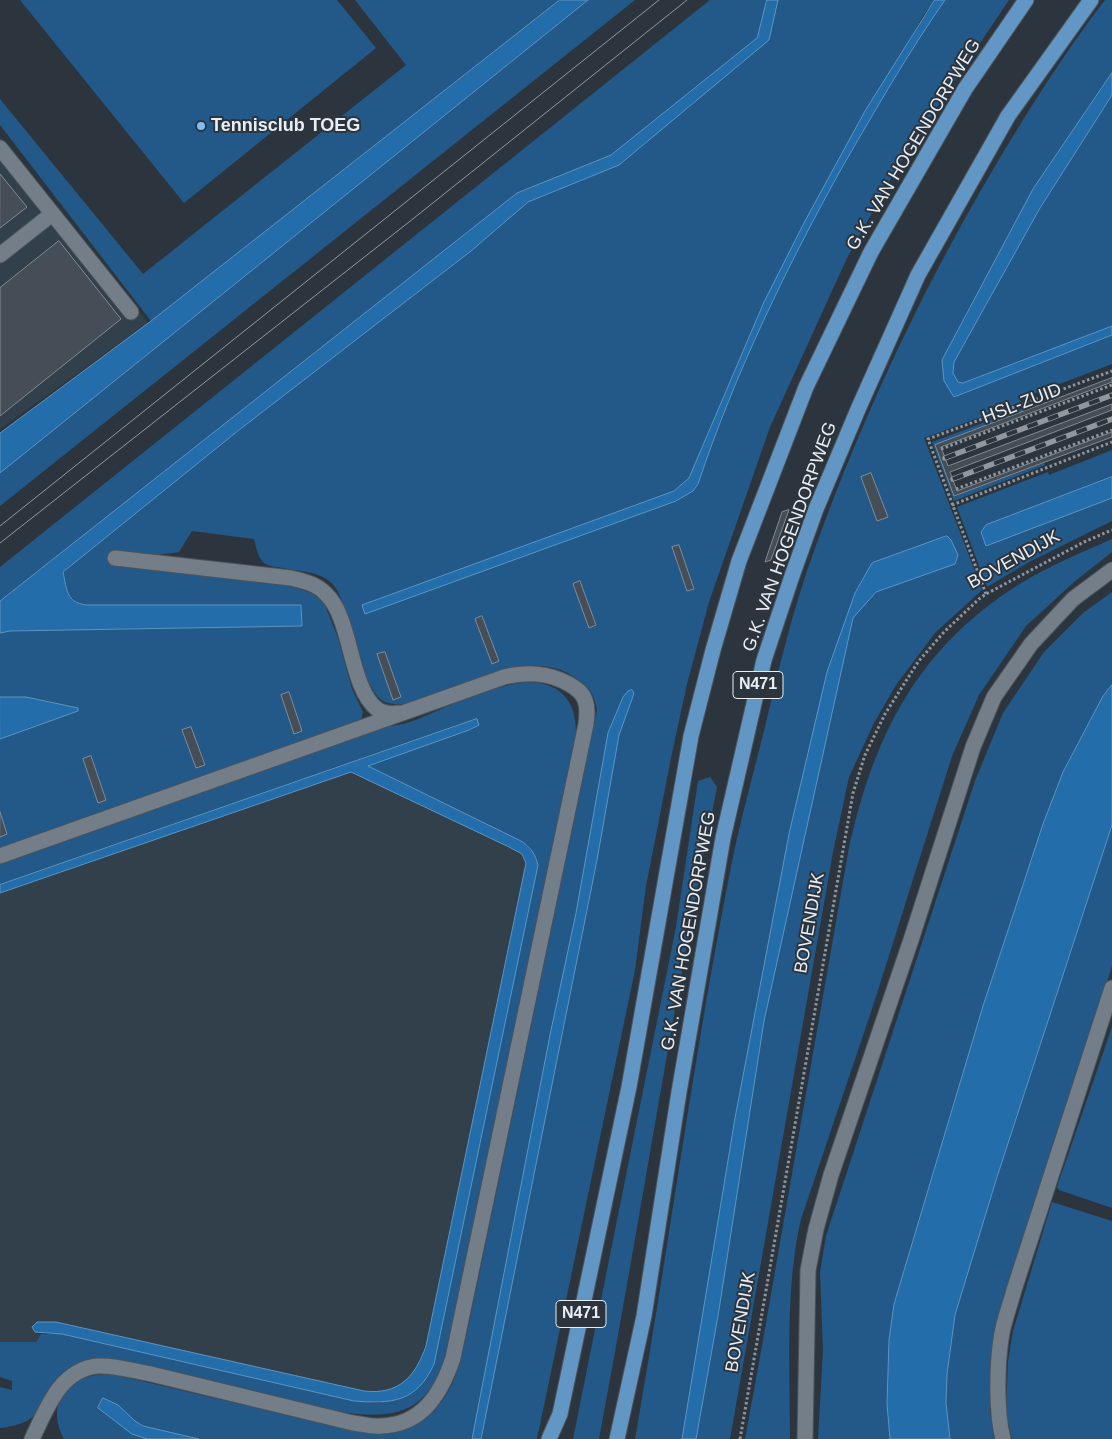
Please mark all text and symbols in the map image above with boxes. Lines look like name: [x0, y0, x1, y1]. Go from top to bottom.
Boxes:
street label: G.K. VAN HOGENDORPWEG: [842, 35, 986, 255]
place label: Tennisclub TOEG: [211, 115, 360, 137]
marker: Tennisclub TOEG: [195, 120, 207, 132]
street label: HSL-ZUID: [979, 379, 1065, 429]
street label: G.K. VAN HOGENDORPWEG: [738, 419, 842, 655]
street label: BOVENDIJK: [964, 526, 1064, 594]
road number: N471: [733, 672, 783, 698]
street label: G.K. VAN HOGENDORPWEG: [657, 810, 721, 1052]
street label: BOVENDIJK: [791, 871, 829, 975]
street label: BOVENDIJK: [722, 1270, 760, 1374]
road number: N471: [556, 1300, 606, 1328]

